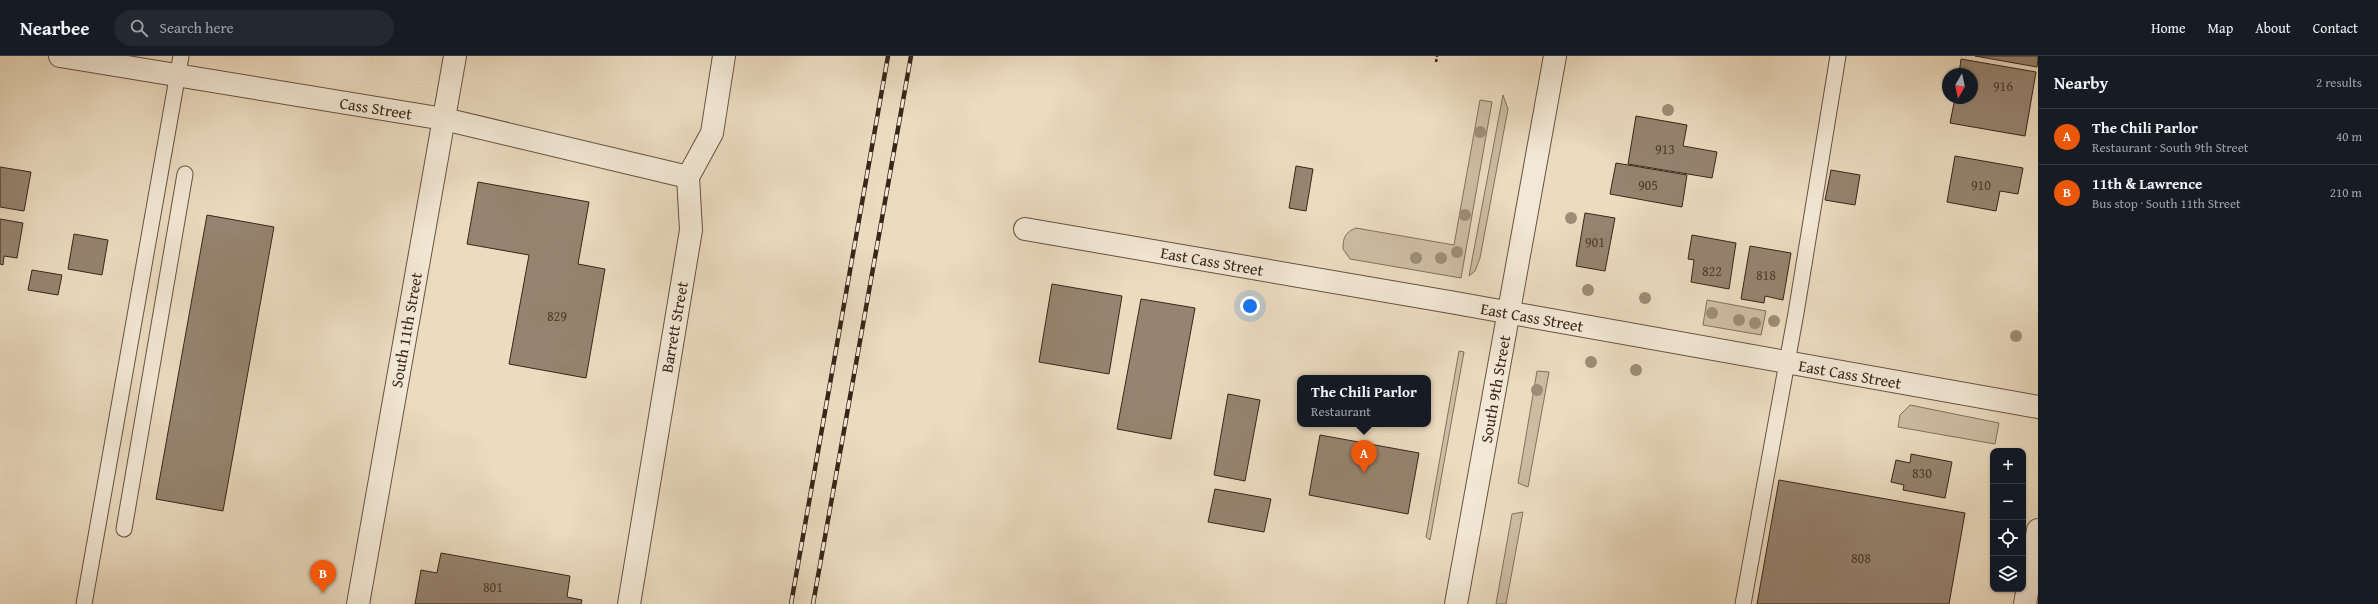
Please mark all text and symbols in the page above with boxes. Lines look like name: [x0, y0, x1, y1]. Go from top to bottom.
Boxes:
search box: [114, 10, 394, 46]
text: Nearbee: [20, 14, 90, 42]
icon: search: [128, 17, 150, 39]
text: Search here: [160, 17, 234, 38]
text: Home: [2151, 18, 2186, 38]
text: Map: [2208, 18, 2233, 38]
text: About: [2255, 18, 2291, 38]
text: Contact: [2313, 18, 2358, 38]
north arrow: [1942, 68, 1978, 104]
text: Nearby: [2054, 70, 2108, 95]
text: 2 results: [2316, 73, 2362, 92]
house number: 916: [1993, 76, 2013, 96]
street label: Cass Street: [338, 90, 414, 126]
text: The Chili Parlor: [2092, 117, 2198, 138]
text: A: [2063, 127, 2071, 146]
text: 40 m: [2336, 127, 2362, 146]
text: Restaurant · South 9th Street: [2092, 138, 2248, 157]
house number: 913: [1655, 139, 1675, 159]
text: 11th & Lawrence: [2092, 173, 2202, 194]
house number: 905: [1638, 175, 1658, 195]
house number: 910: [1971, 175, 1991, 195]
text: B: [2063, 183, 2071, 202]
text: 210 m: [2330, 183, 2362, 202]
text: Bus stop · South 11th Street: [2092, 194, 2241, 213]
house number: 901: [1585, 232, 1605, 252]
street label: East Cass Street: [1159, 240, 1266, 282]
house number: 822: [1702, 261, 1722, 281]
house number: 818: [1756, 265, 1776, 285]
street label: South 11th Street: [384, 270, 428, 390]
street label: Barrett Street: [654, 279, 694, 375]
your location: [1240, 296, 1260, 316]
street label: East Cass Street: [1479, 296, 1586, 338]
house number: 829: [547, 306, 567, 326]
street label: South 9th Street: [1474, 333, 1516, 445]
street label: East Cass Street: [1797, 353, 1904, 395]
popup: [1297, 375, 1431, 427]
text: The Chili Parlor: [1311, 381, 1417, 402]
text: Restaurant: [1311, 402, 1371, 421]
pin: A: [1351, 440, 1377, 473]
map controls: [1990, 448, 2026, 592]
button: +: [1990, 448, 2026, 484]
house number: 830: [1912, 463, 1932, 483]
button: −: [1990, 484, 2026, 520]
button: locate: [1990, 520, 2026, 556]
house number: 808: [1851, 548, 1871, 568]
button: layers: [1990, 556, 2026, 592]
pin: B: [310, 560, 336, 593]
house number: 801: [483, 577, 503, 597]

